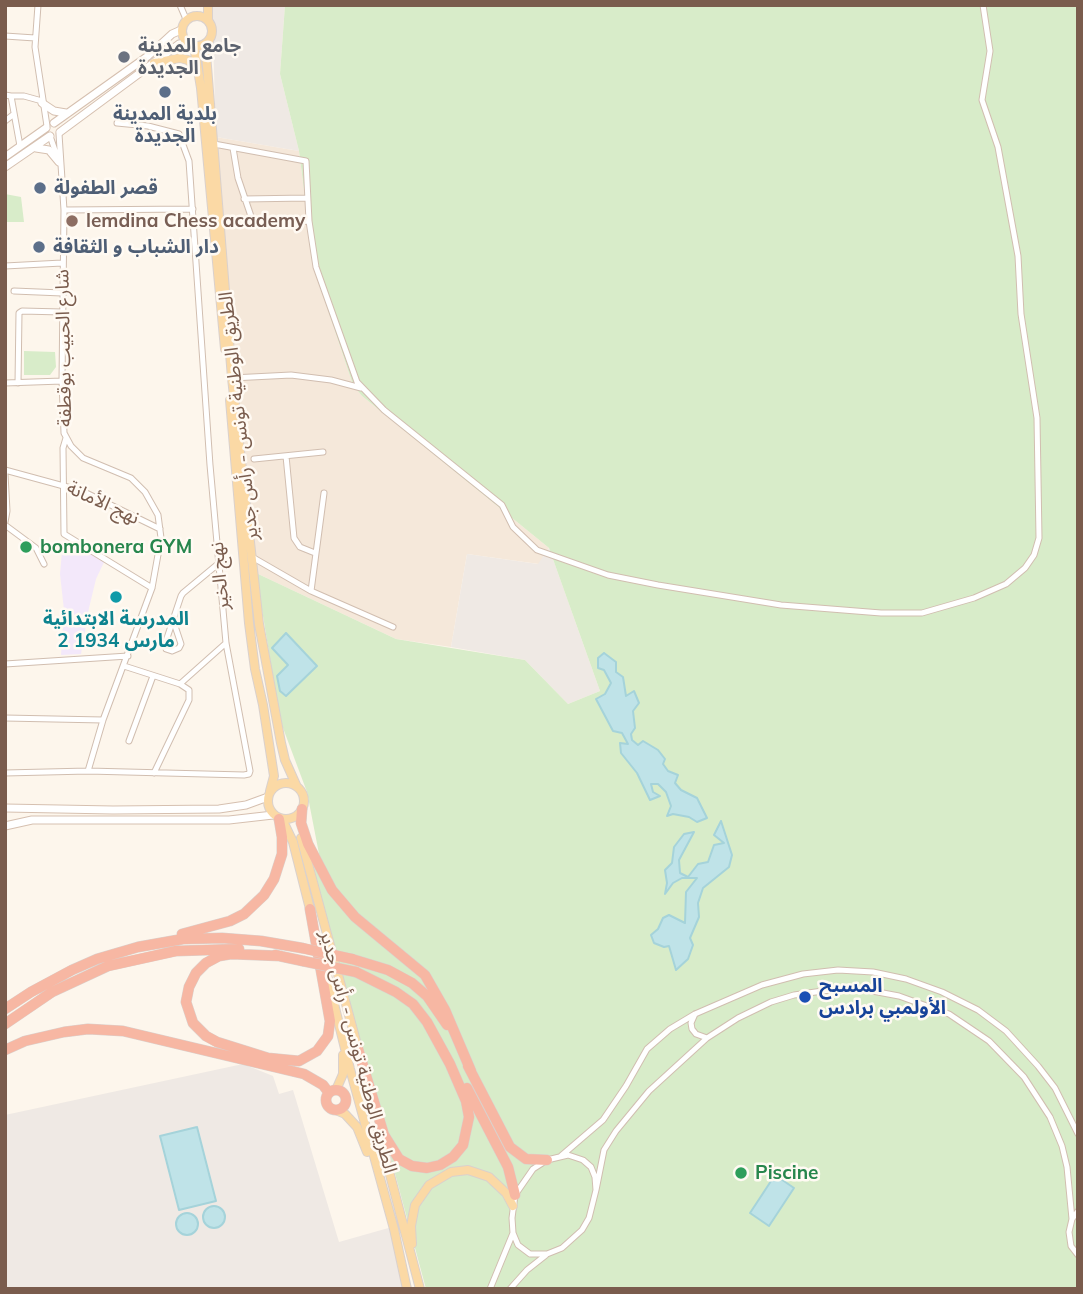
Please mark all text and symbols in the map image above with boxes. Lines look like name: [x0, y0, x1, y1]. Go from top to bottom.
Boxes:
place label: جامع المدينة الجديدة: [138, 35, 241, 79]
marker: جامع المدينة الجديدة: [116, 49, 132, 65]
marker: بلدية المدينة الجديدة: [157, 84, 173, 100]
place label: بلدية المدينة الجديدة: [113, 103, 217, 147]
place label: قصر الطفولة: [54, 177, 158, 199]
marker: قصر الطفولة: [32, 180, 48, 196]
place label: lemdina Chess academy: [86, 210, 305, 232]
marker: lemdina Chess academy: [64, 213, 80, 229]
place label: دار الشباب و الثقافة: [53, 236, 219, 258]
marker: دار الشباب و الثقافة: [31, 239, 47, 255]
street label: شارع الحبيب بوقطفة: [51, 269, 77, 427]
street label: الطريق الوطنية تونس - رأس جدير: [215, 290, 263, 542]
street label: نهج الأمانة: [63, 476, 143, 530]
place label: bombonera GYM: [40, 536, 192, 558]
marker: bombonera GYM: [18, 539, 34, 555]
street label: نهج الخير: [206, 541, 234, 611]
marker: المدرسة الابتدائية 2 مارس 1934: [108, 589, 124, 605]
place label: المدرسة الابتدائية 2 مارس 1934: [43, 608, 189, 652]
street label: الطريق الوطنية تونس - رأس جدير: [315, 928, 401, 1176]
place label: المسبح الأولمبي برادس: [819, 975, 946, 1019]
marker: المسبح الأولمبي برادس: [797, 989, 813, 1005]
place label: Piscine: [755, 1162, 819, 1184]
marker: Piscine: [733, 1165, 749, 1181]

